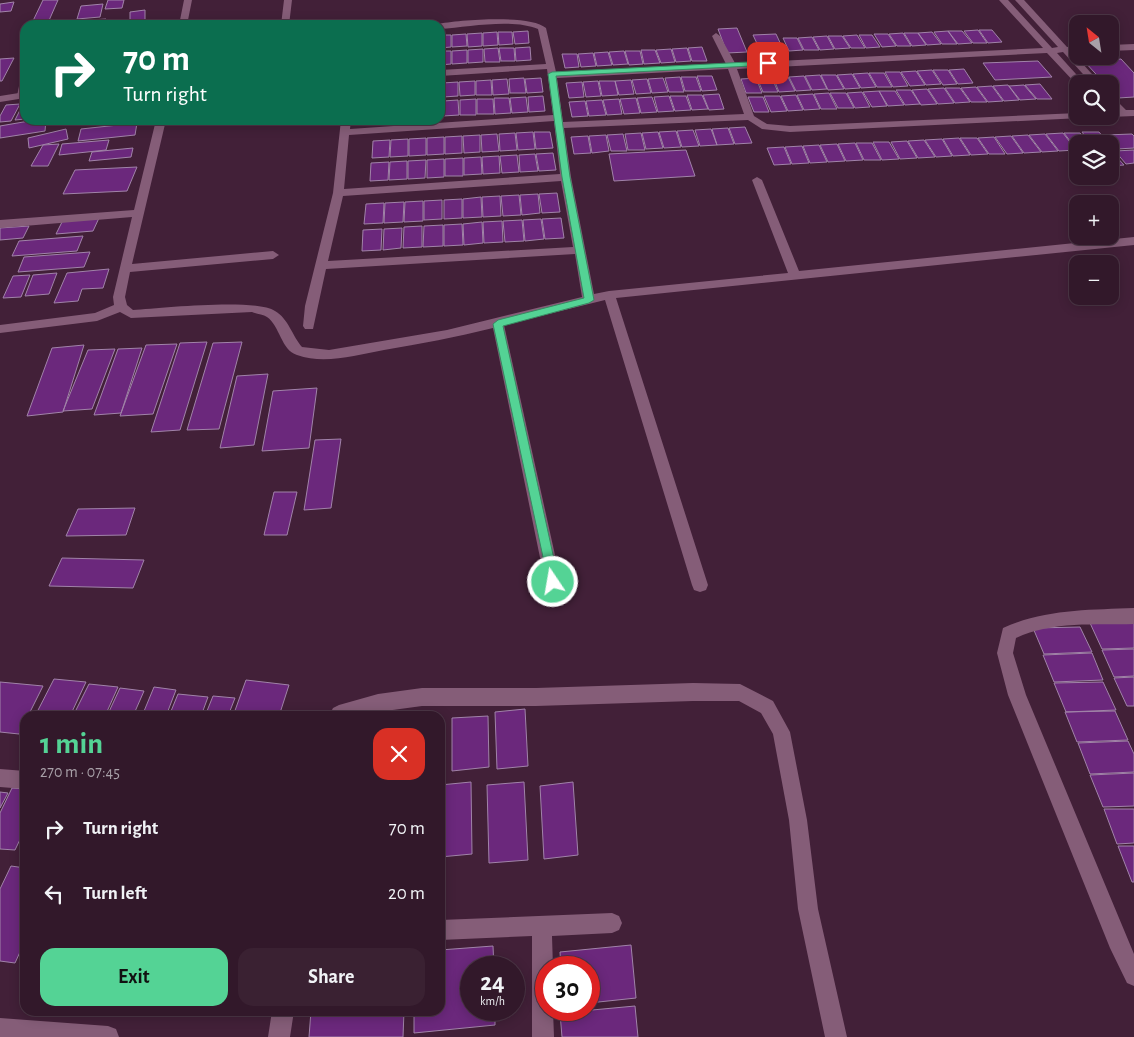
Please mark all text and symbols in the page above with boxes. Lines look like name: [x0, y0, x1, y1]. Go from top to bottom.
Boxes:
north arrow: [1069, 15, 1119, 65]
map controls: [1069, 15, 1119, 305]
icon: right: [40, 40, 105, 105]
text: 70 m: [123, 42, 190, 77]
pin: [747, 42, 789, 84]
icon: arrive: [754, 49, 782, 77]
button: search: [1069, 75, 1119, 125]
text: Turn right: [123, 83, 207, 105]
button: layers: [1069, 135, 1119, 185]
button: +: [1069, 195, 1119, 245]
button: −: [1069, 255, 1119, 305]
position arrow: [526, 555, 578, 607]
button: close: [373, 728, 425, 780]
text: 1 min: [40, 729, 103, 759]
text: 270 m · 07:45: [40, 764, 120, 780]
icon: right: [40, 815, 68, 843]
text: Turn right: [83, 819, 158, 838]
text: 70 m: [389, 819, 425, 838]
icon: left: [40, 880, 68, 908]
text: Turn left: [83, 884, 147, 903]
text: 20 m: [388, 884, 425, 903]
button: Exit: [40, 948, 228, 1006]
button: Share: [238, 948, 425, 1006]
speed limit sign: 30: [535, 956, 600, 1021]
text: 24: [480, 970, 505, 995]
text: km/h: [480, 995, 505, 1007]

